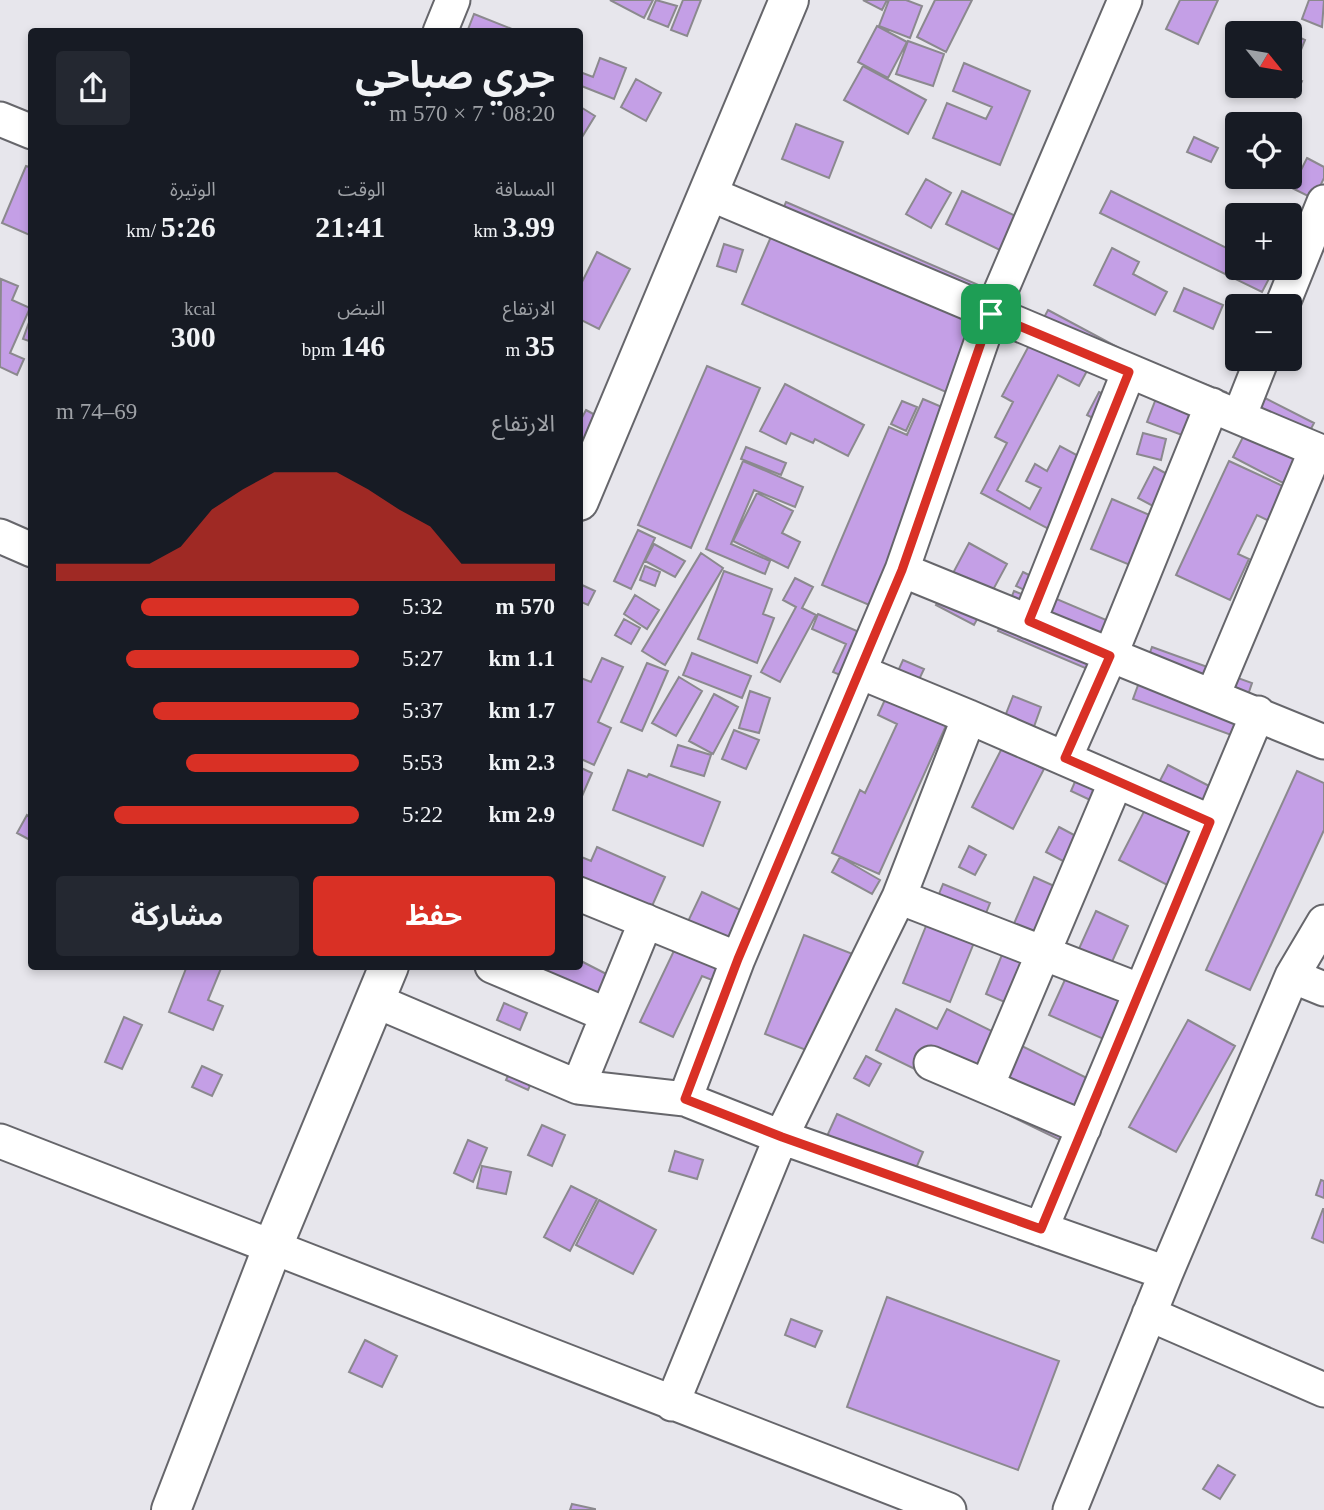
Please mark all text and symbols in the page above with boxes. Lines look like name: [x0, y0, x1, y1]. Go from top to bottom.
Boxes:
north arrow: [1225, 21, 1302, 98]
map controls: [1225, 21, 1302, 371]
button: share: [56, 51, 130, 125]
text: جري صباحي: [355, 54, 555, 96]
text: 08:20 · 7 × 570 m: [389, 101, 555, 126]
button: locate: [1225, 112, 1302, 189]
text: الوتيرة: [170, 179, 216, 200]
text: الوقت: [338, 179, 385, 200]
text: المسافة: [495, 179, 555, 200]
button: +: [1225, 203, 1302, 280]
text: 5:26: [161, 210, 216, 243]
text: 21:41: [315, 210, 385, 243]
text: 3.99: [503, 210, 555, 243]
text: /km: [126, 220, 161, 241]
text: km: [473, 220, 503, 241]
pin: [961, 284, 1021, 344]
button: −: [1225, 294, 1302, 371]
icon: arrive: [972, 295, 1010, 333]
text: kcal: [184, 298, 216, 319]
text: النبض: [337, 298, 385, 319]
text: الارتفاع: [503, 298, 555, 319]
text: 300: [171, 320, 216, 353]
text: 146: [340, 329, 385, 362]
text: 35: [525, 329, 555, 362]
text: bpm: [302, 339, 340, 360]
text: m: [505, 339, 525, 360]
text: 69–74 m: [56, 399, 137, 424]
text: الارتفاع: [492, 411, 555, 436]
text: 5:32: [402, 594, 443, 619]
text: 570 m: [496, 594, 555, 619]
text: 5:27: [402, 646, 443, 671]
text: 1.1 km: [489, 646, 555, 671]
text: 5:37: [402, 698, 443, 723]
text: 1.7 km: [489, 698, 555, 723]
text: 5:53: [402, 750, 443, 775]
text: 2.3 km: [489, 750, 555, 775]
text: 5:22: [402, 802, 443, 827]
text: 2.9 km: [489, 802, 555, 827]
button: مشاركة: [56, 876, 299, 956]
button: حفظ: [313, 876, 555, 956]

